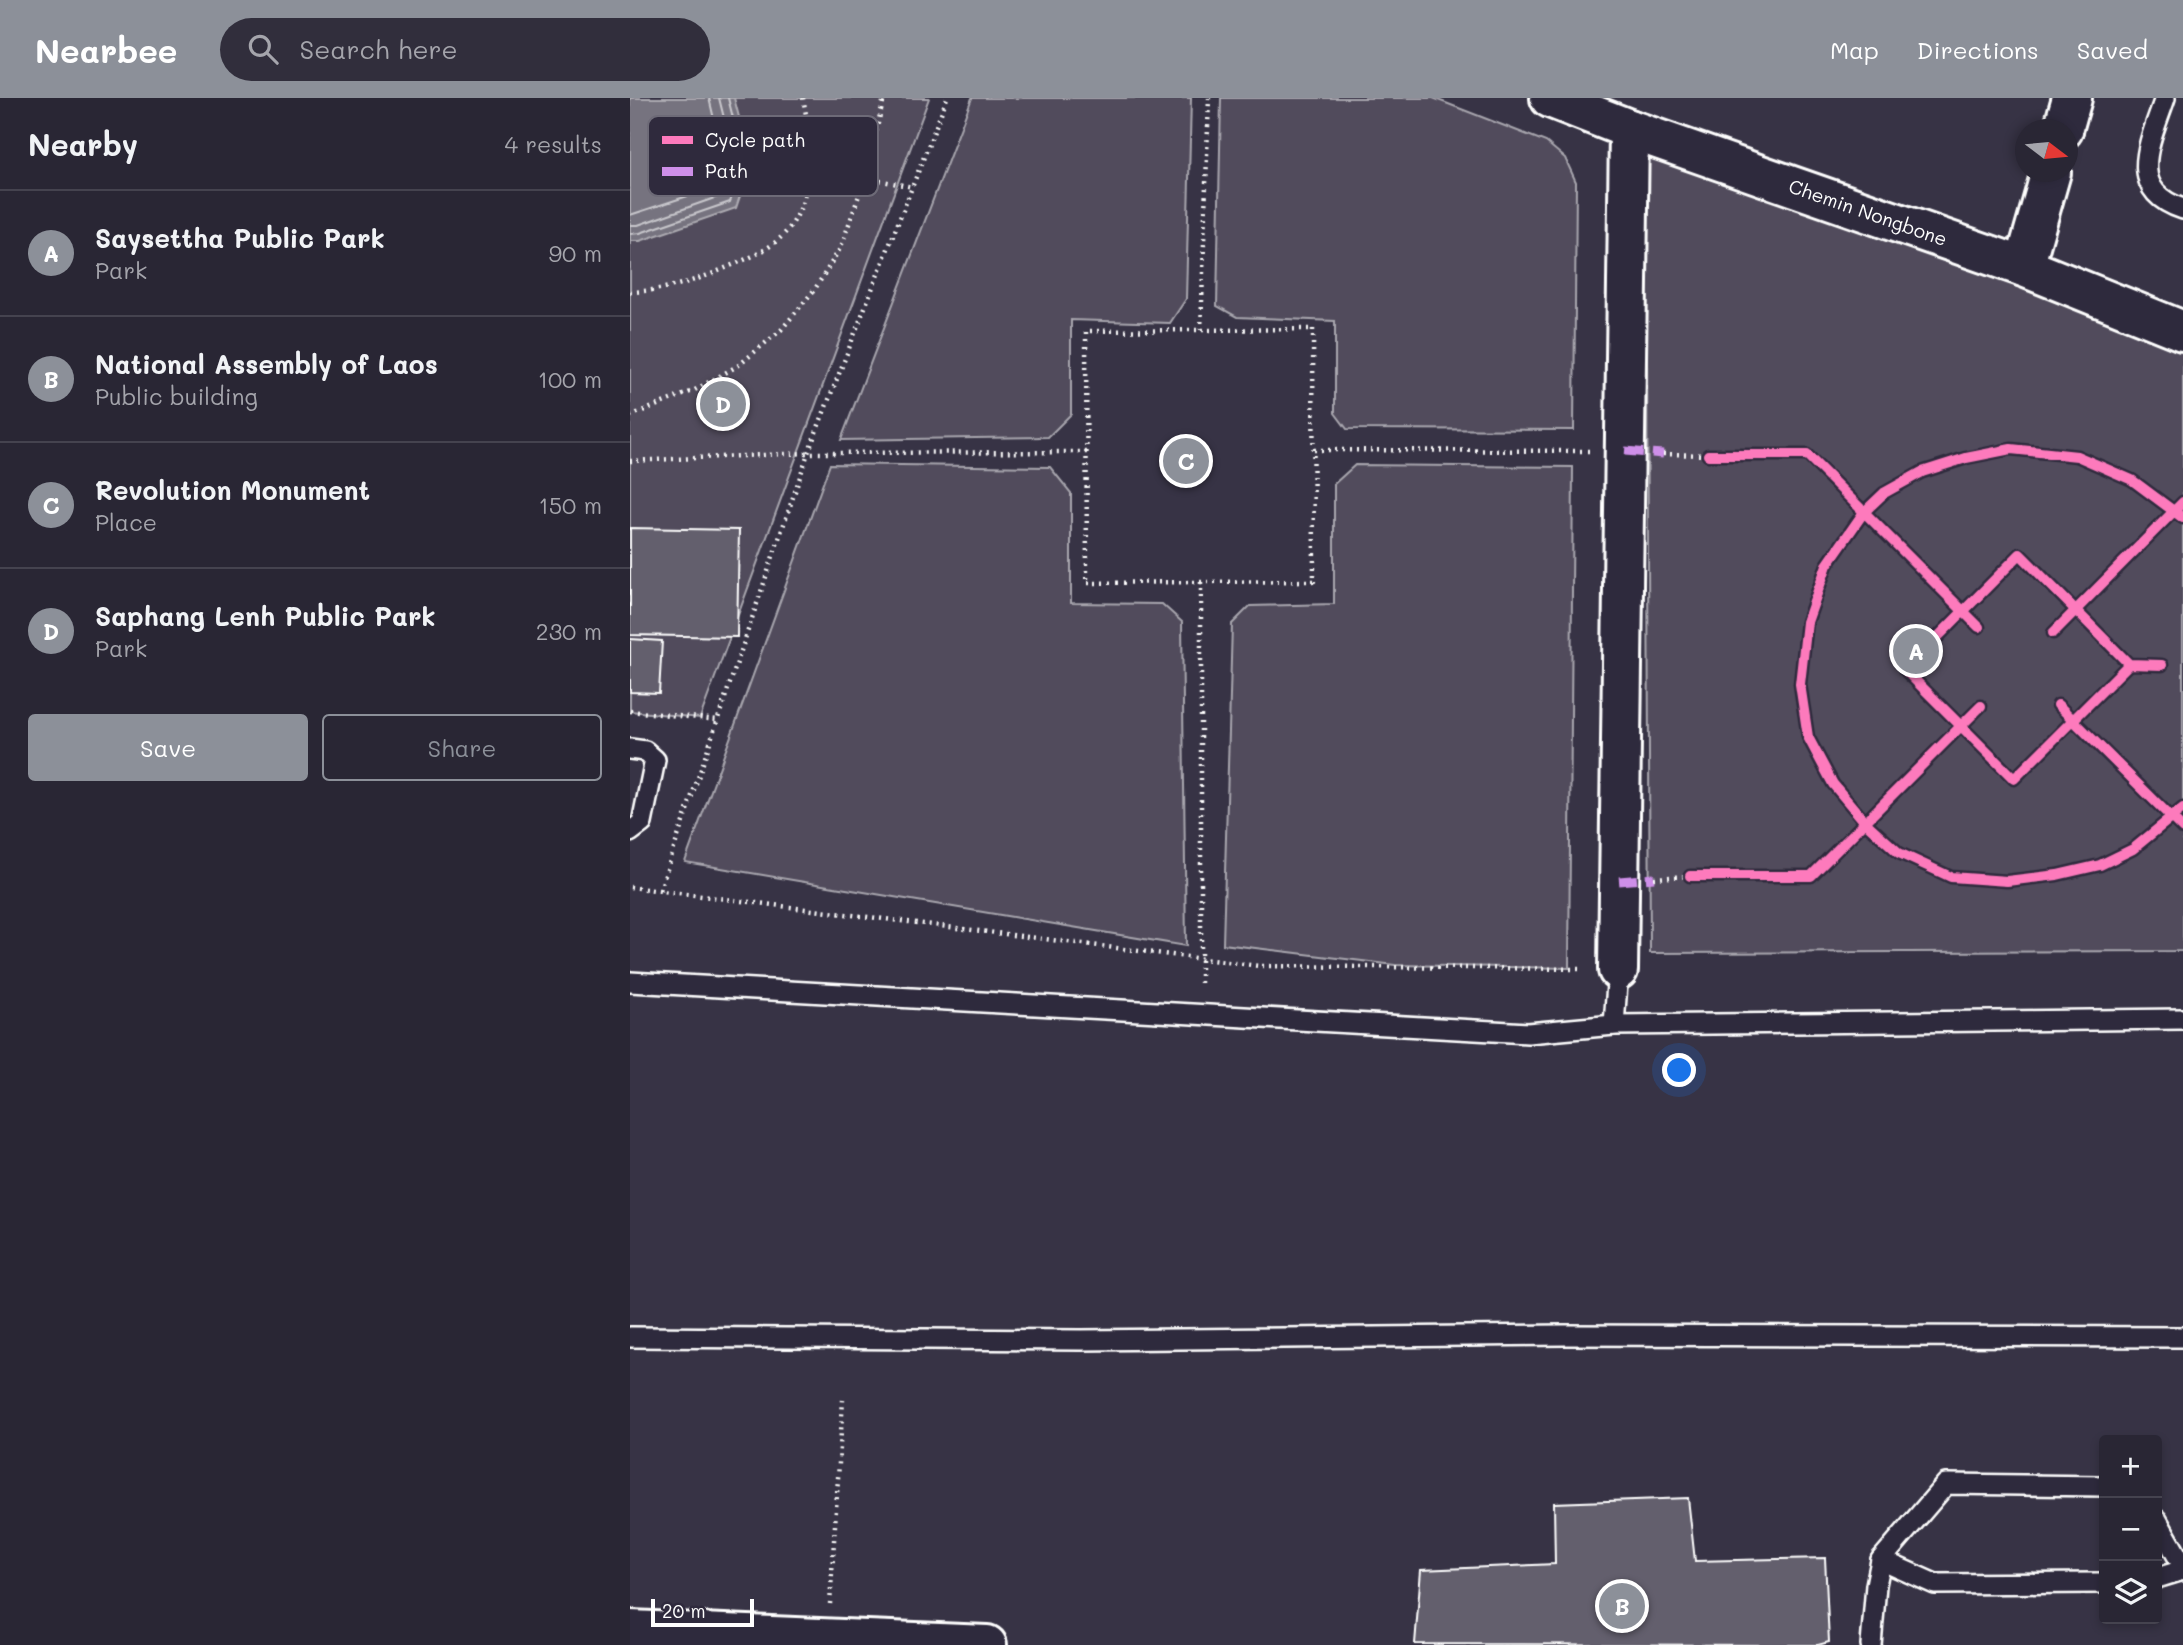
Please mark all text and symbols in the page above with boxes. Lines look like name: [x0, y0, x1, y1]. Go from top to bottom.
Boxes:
search box: [220, 18, 710, 81]
text: Nearbee: [35, 28, 178, 71]
icon: search: [244, 30, 282, 68]
text: Search here: [300, 32, 458, 66]
text: Map: [1830, 34, 1879, 65]
text: Directions: [1917, 34, 2039, 65]
text: Saved: [2077, 34, 2148, 65]
legend: [648, 116, 878, 196]
north arrow: [2015, 119, 2078, 182]
text: Nearby: [28, 124, 138, 164]
text: Cycle path: [705, 127, 805, 152]
text: 4 results: [505, 129, 602, 159]
text: Path: [705, 158, 748, 183]
street label: Chemin Nongbone: [1786, 173, 1951, 251]
text: Saysettha Public Park: [95, 221, 385, 255]
text: A: [43, 238, 59, 268]
text: 90 m: [549, 238, 602, 268]
text: Park: [95, 255, 147, 285]
text: National Assembly of Laos: [95, 347, 438, 381]
text: B: [43, 364, 59, 394]
text: 100 m: [538, 364, 602, 394]
pin: D: [700, 378, 746, 430]
text: Public building: [95, 381, 258, 411]
pin: C: [1163, 435, 1209, 487]
text: Revolution Monument: [95, 473, 370, 507]
text: C: [42, 490, 60, 520]
text: 150 m: [538, 490, 602, 520]
text: Place: [95, 507, 157, 537]
text: Saphang Lenh Public Park: [95, 599, 436, 633]
text: D: [43, 616, 59, 646]
text: 230 m: [536, 616, 602, 646]
pin: A: [1893, 625, 1939, 677]
text: Park: [95, 633, 147, 663]
button: Save: [28, 714, 308, 781]
button: Share: [322, 714, 602, 781]
your location: [1662, 1053, 1696, 1087]
map controls: [2099, 1435, 2162, 1624]
button: +: [2099, 1435, 2162, 1498]
button: −: [2099, 1498, 2162, 1561]
button: layers: [2099, 1561, 2162, 1624]
pin: B: [1599, 1580, 1645, 1632]
scale bar: [651, 1596, 754, 1628]
text: 20 m: [662, 1598, 706, 1623]

